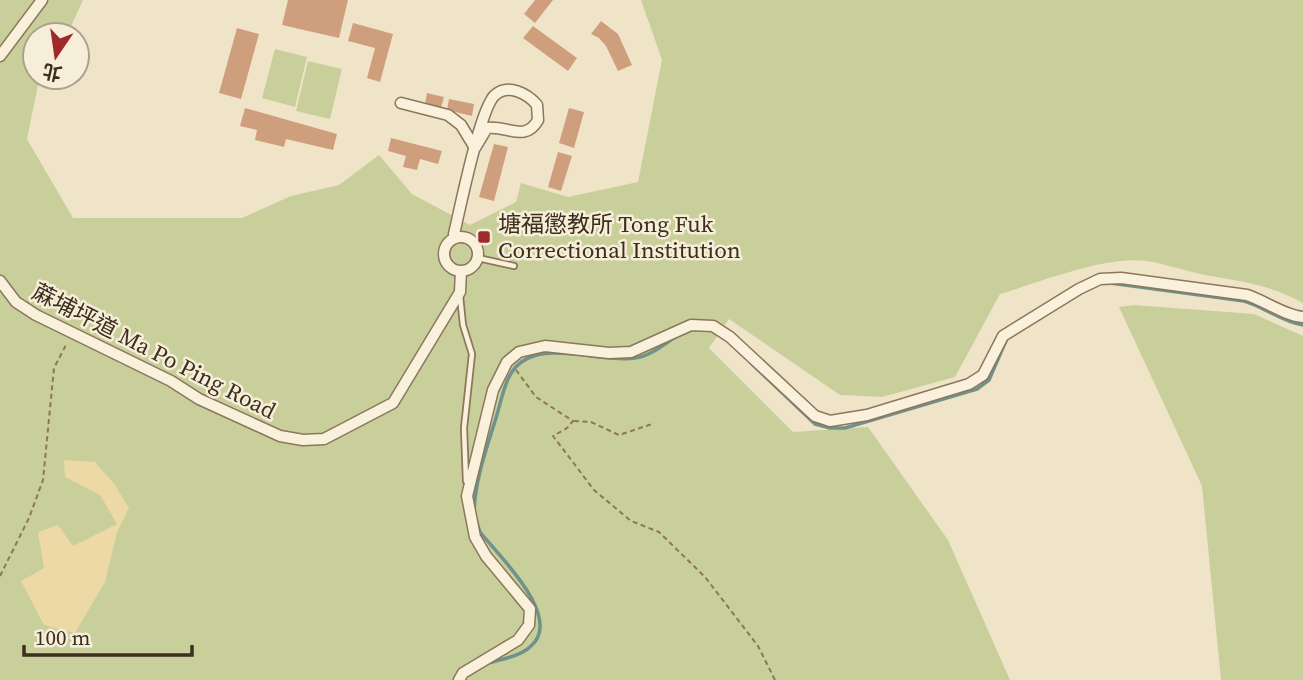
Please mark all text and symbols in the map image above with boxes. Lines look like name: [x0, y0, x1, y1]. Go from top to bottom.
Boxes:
north arrow: [21, 21, 91, 91]
text: 北: [40, 58, 64, 87]
place label: 塘福懲教所 Tong Fuk Correctional Institution: [498, 208, 741, 266]
marker: 塘福懲教所 Tong Fuk Correctional Institution: [476, 229, 492, 245]
street label: 蔴埔坪道 Ma Po Ping Road: [27, 276, 281, 426]
scale bar: [24, 614, 192, 658]
text: 100 m: [35, 623, 90, 652]

